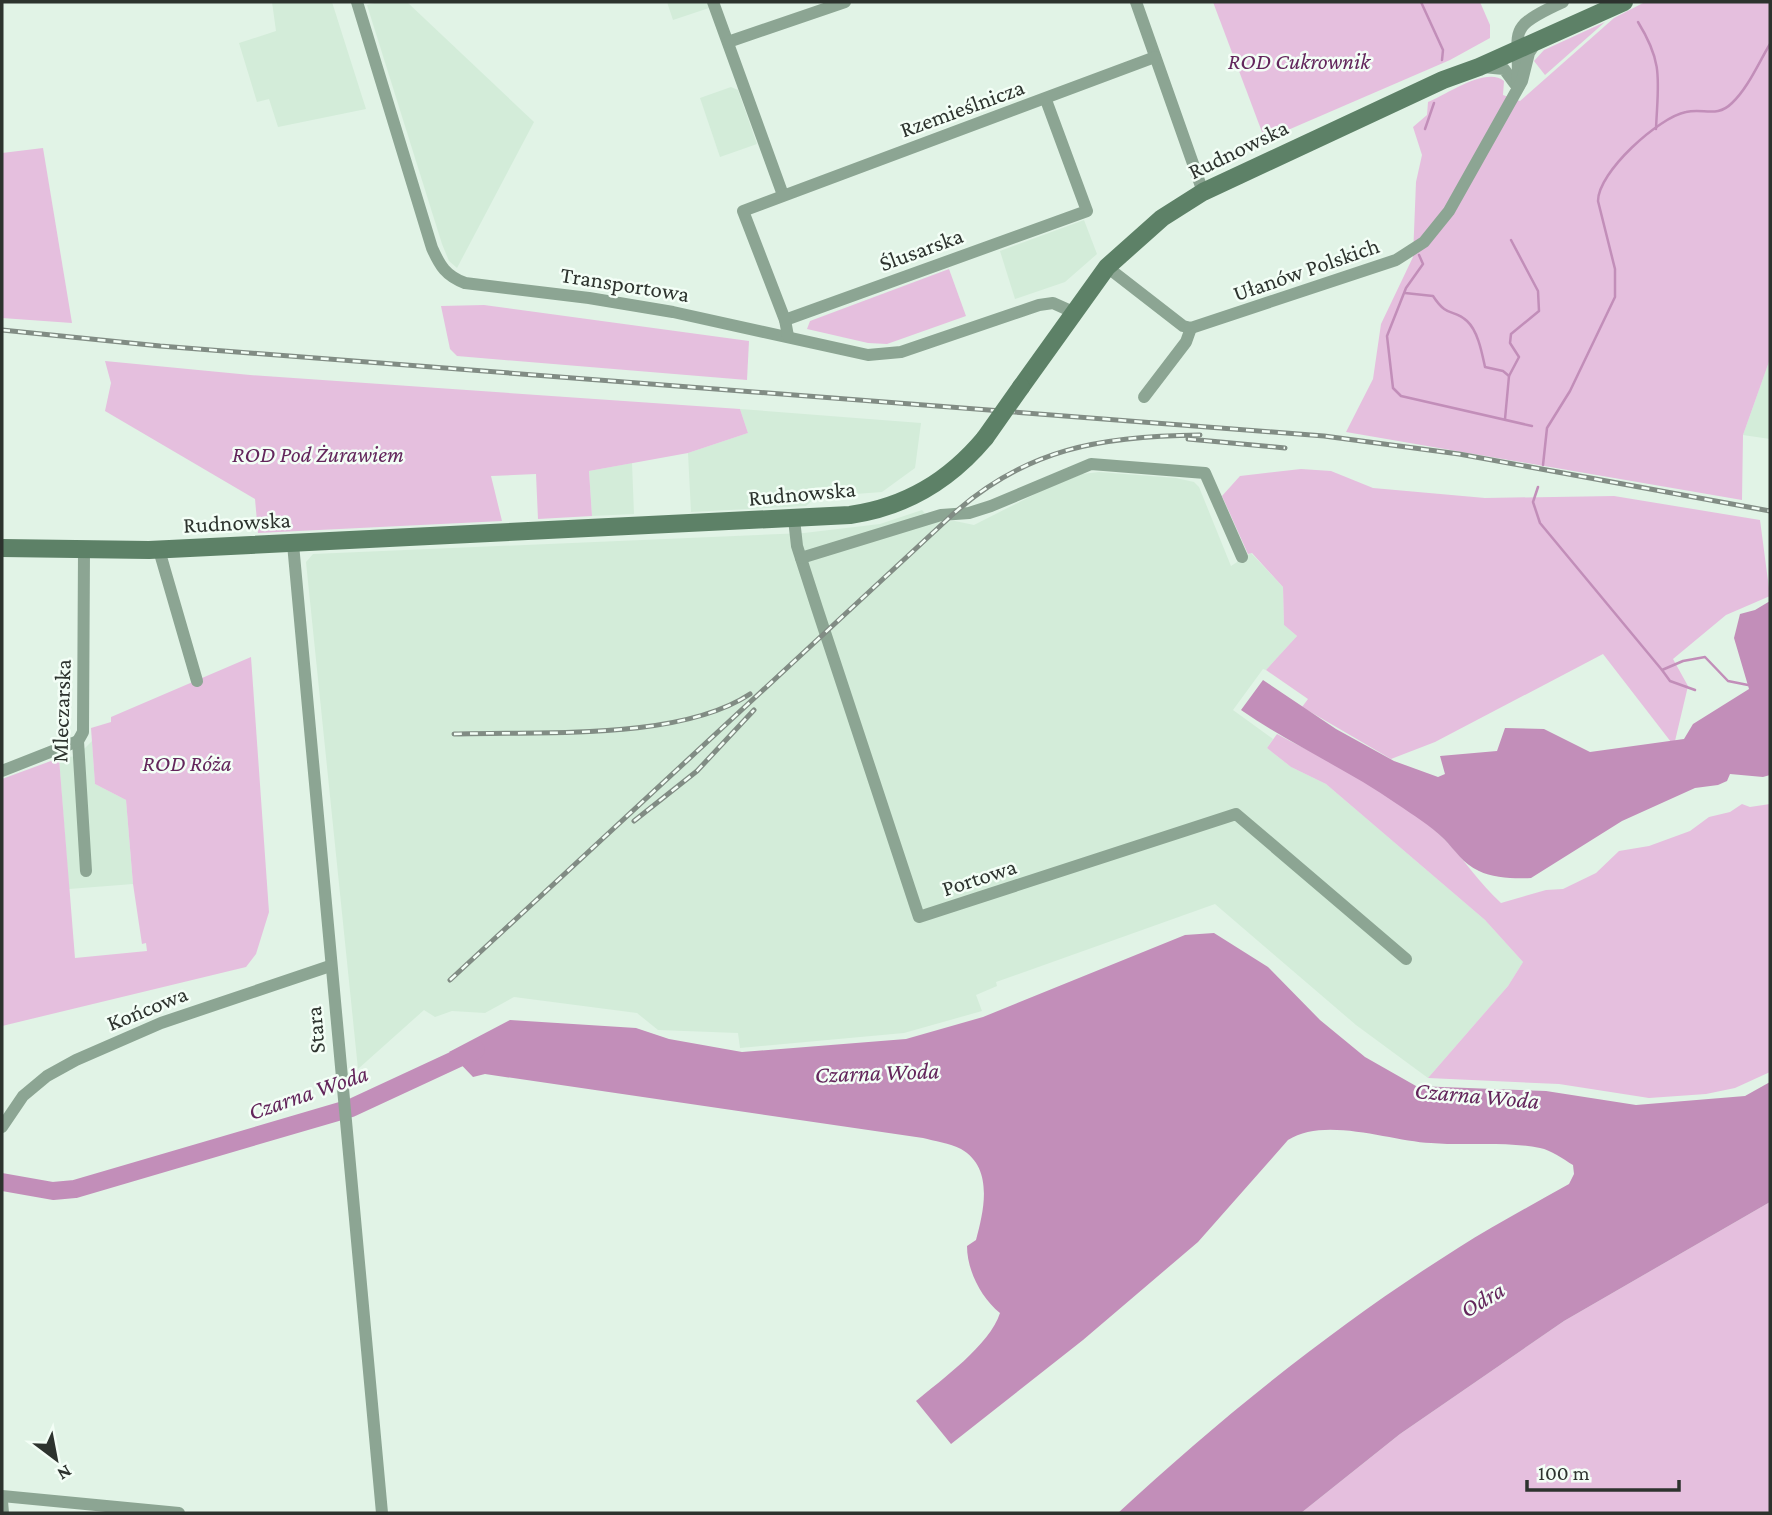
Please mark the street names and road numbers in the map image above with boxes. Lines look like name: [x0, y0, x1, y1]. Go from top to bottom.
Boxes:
street label: Rzemieślnicza: [896, 73, 1028, 143]
street label: Rudnowska: [1184, 114, 1292, 184]
street label: Ślusarska: [876, 222, 967, 276]
street label: Ułanów Polskich: [1229, 232, 1383, 306]
street label: Transportowa: [559, 261, 692, 307]
street label: Rudnowska: [747, 475, 857, 511]
street label: Rudnowska: [182, 506, 292, 538]
street label: Mleczarska: [46, 658, 76, 763]
street label: Portowa: [938, 853, 1020, 901]
street label: Końcowa: [103, 980, 192, 1036]
street label: Stara: [300, 1005, 330, 1055]

